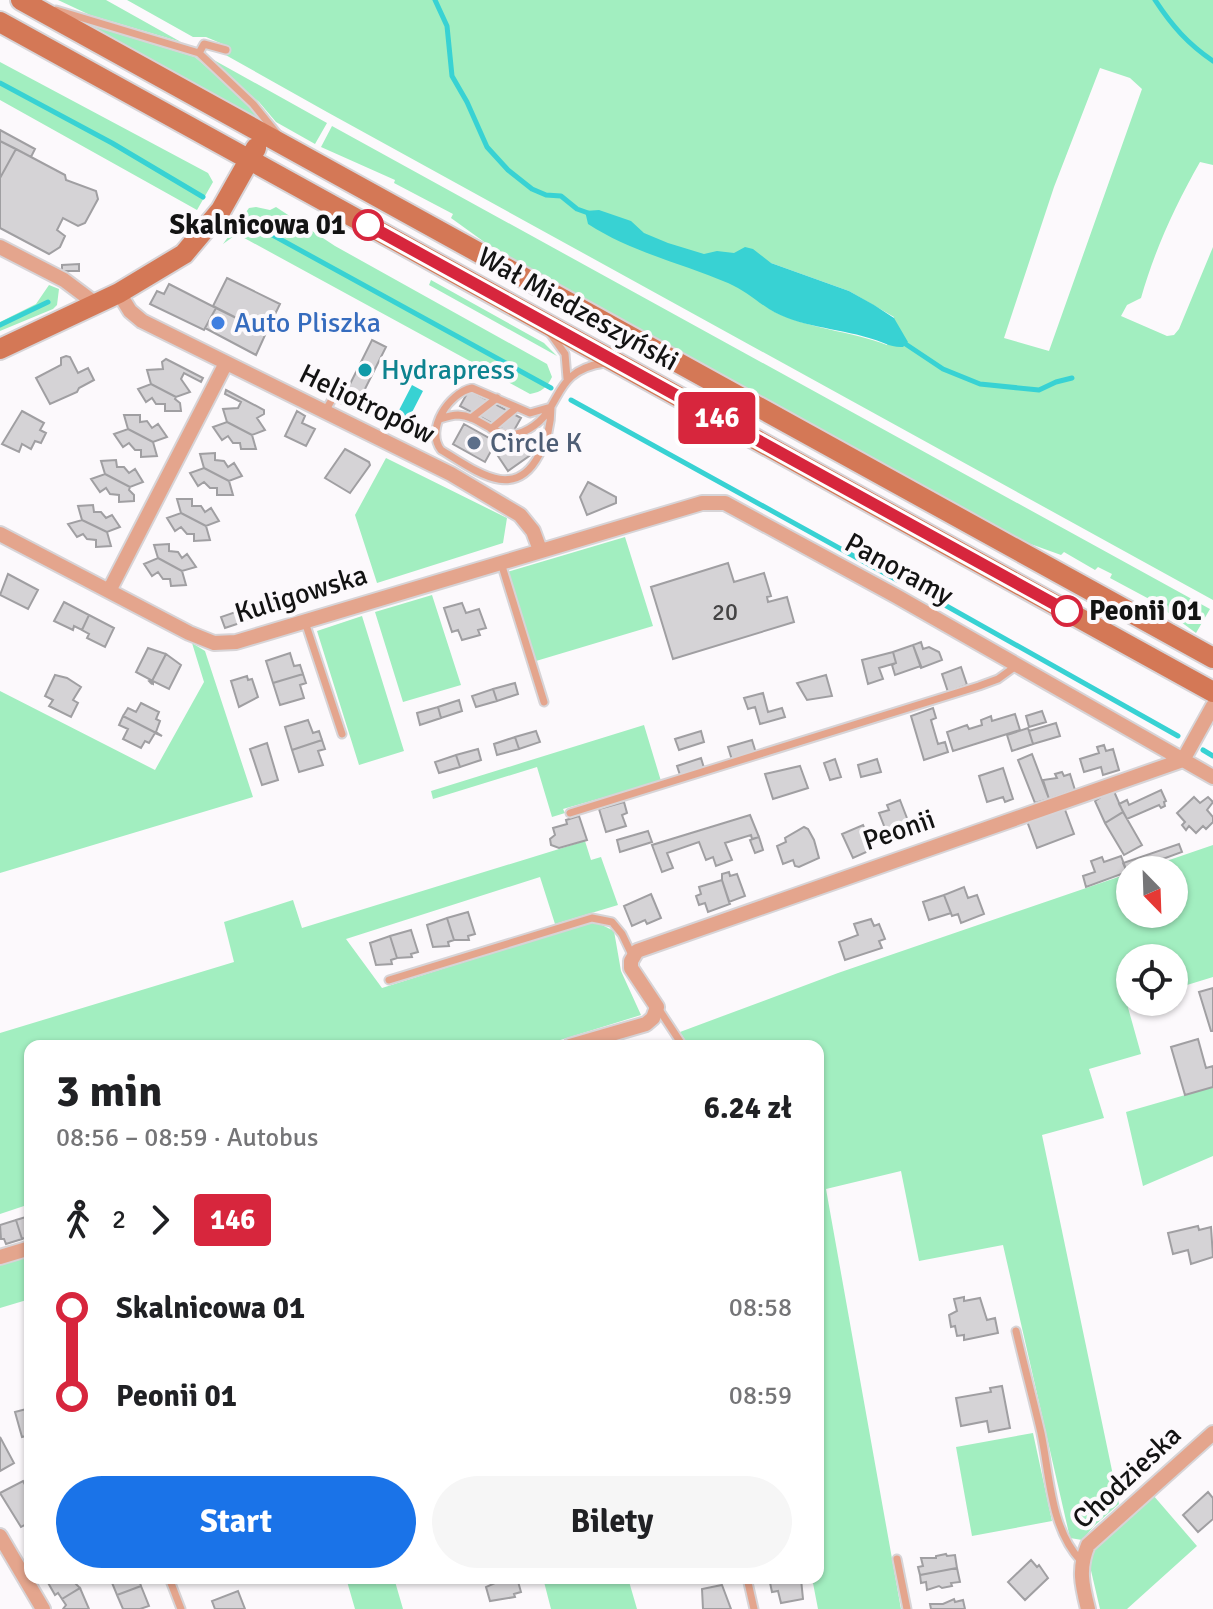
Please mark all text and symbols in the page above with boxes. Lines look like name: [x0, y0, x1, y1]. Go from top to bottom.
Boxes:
place label: Skalnicowa 01: [170, 208, 346, 242]
marker: Skalnicowa 01: [353, 210, 383, 240]
street label: Wał Miedzeszyński: [472, 240, 684, 378]
place label: Auto Pliszka: [234, 306, 381, 340]
marker: Auto Pliszka: [209, 314, 227, 332]
place label: Hydrapress: [381, 353, 515, 387]
street label: Heliotropów: [294, 357, 440, 451]
marker: Hydrapress: [356, 361, 374, 379]
line badge: 146: [671, 392, 763, 444]
text: 146: [694, 401, 740, 435]
place label: Circle K: [490, 426, 583, 460]
marker: Circle K: [465, 434, 483, 452]
street label: Panoramy: [839, 525, 959, 613]
street label: Kuligowska: [231, 558, 371, 630]
place label: Peonii 01: [1089, 594, 1202, 628]
marker: Peonii 01: [1052, 596, 1082, 626]
house number: 20: [712, 597, 738, 627]
street label: Peonii: [858, 802, 940, 858]
north arrow: [1116, 856, 1188, 928]
map controls: [1116, 856, 1188, 1016]
button: locate: [1116, 944, 1188, 1016]
text: 3 min: [56, 1065, 162, 1119]
text: 6.24 zł: [704, 1090, 792, 1127]
text: 08:56 – 08:59 · Autobus: [56, 1122, 318, 1154]
icon: walk: [56, 1198, 100, 1242]
icon: forward: [138, 1198, 182, 1242]
text: 146: [210, 1203, 255, 1237]
text: 2: [112, 1204, 126, 1236]
text: Skalnicowa 01: [116, 1290, 305, 1327]
text: 08:58: [729, 1292, 792, 1324]
text: Peonii 01: [116, 1378, 237, 1415]
text: 08:59: [729, 1380, 792, 1412]
street label: Chodzieska: [1066, 1418, 1188, 1536]
button: Start: [56, 1476, 416, 1568]
button: Bilety: [432, 1476, 792, 1568]

